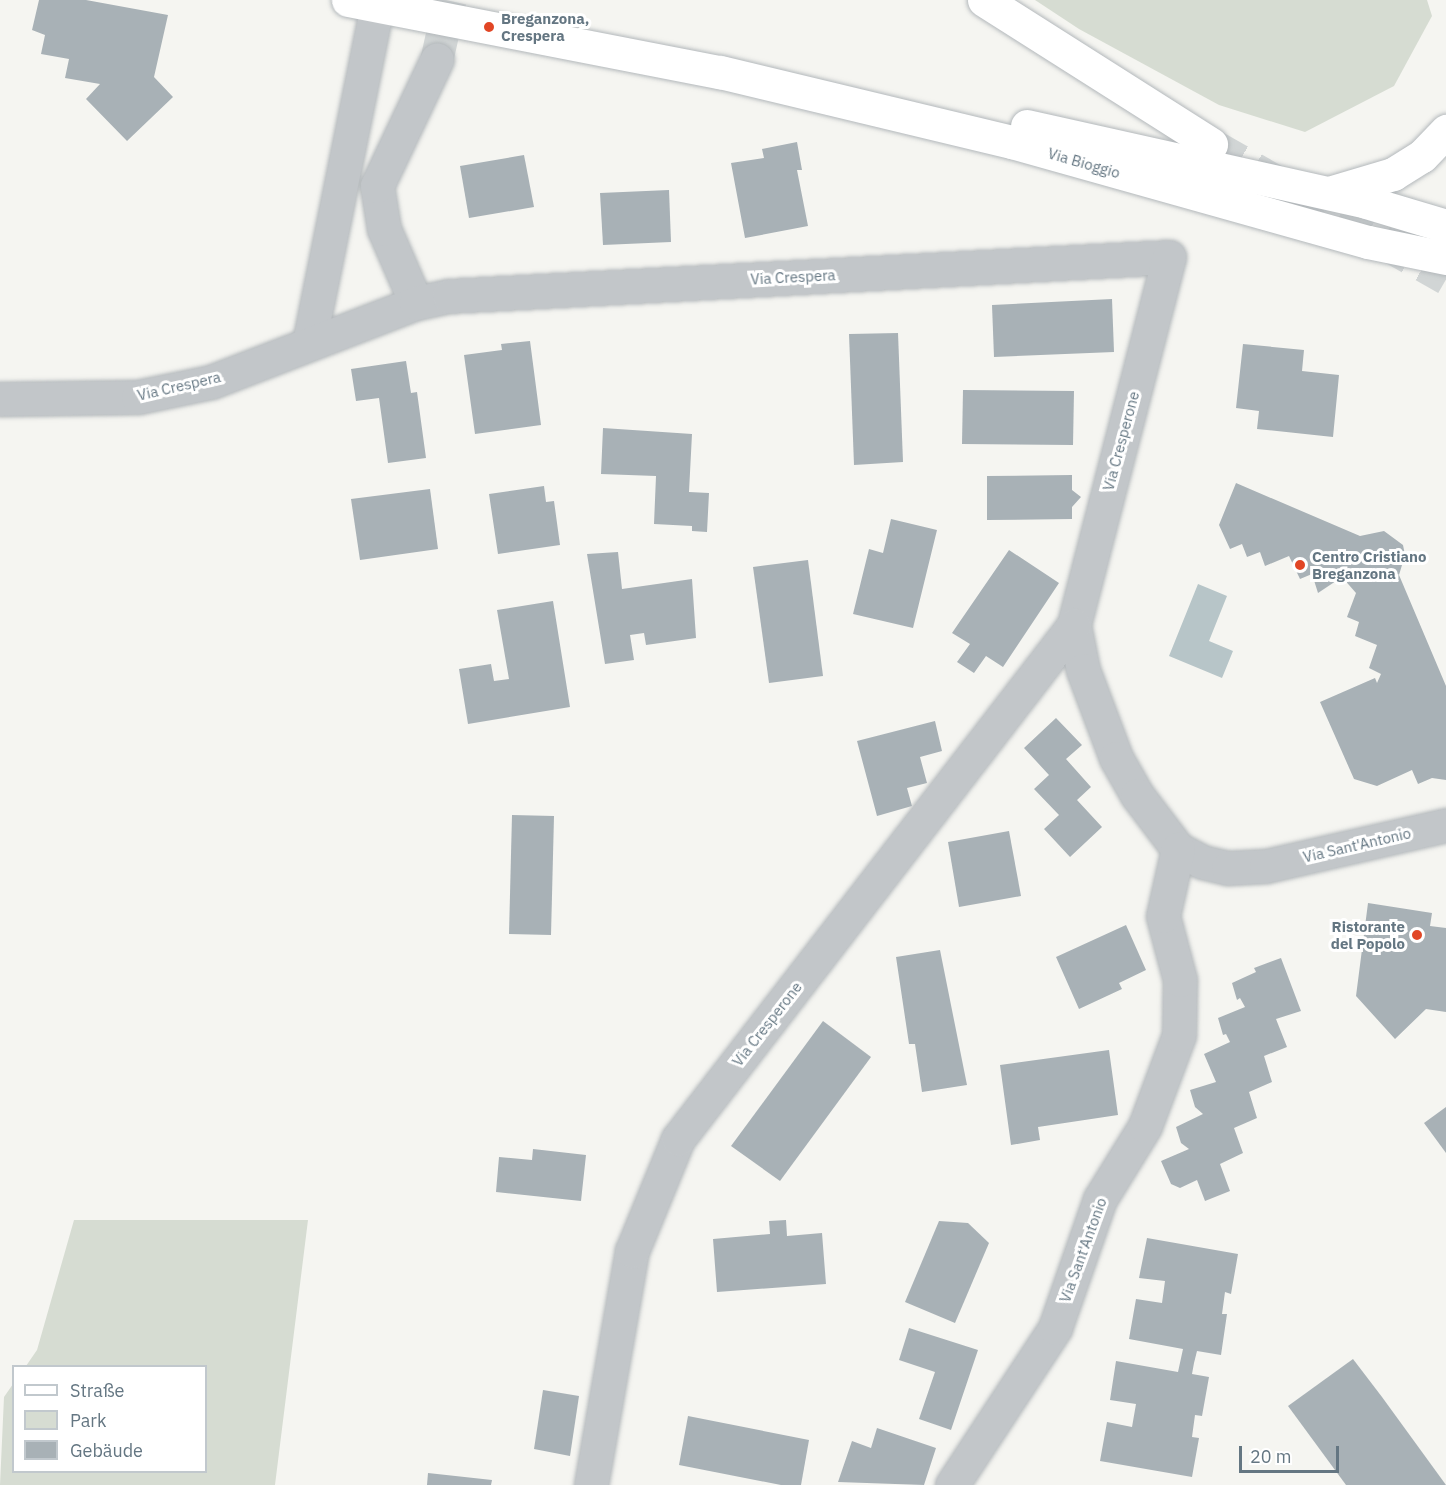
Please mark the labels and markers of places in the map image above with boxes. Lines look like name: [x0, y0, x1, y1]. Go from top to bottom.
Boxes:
place label: Breganzona, Crespera: [501, 9, 589, 44]
marker: Breganzona, Crespera: [482, 20, 496, 34]
place label: Centro Cristiano Breganzona: [1312, 547, 1426, 582]
marker: Centro Cristiano Breganzona: [1293, 558, 1307, 572]
place label: Ristorante del Popolo: [1331, 917, 1405, 952]
marker: Ristorante del Popolo: [1410, 928, 1424, 942]

